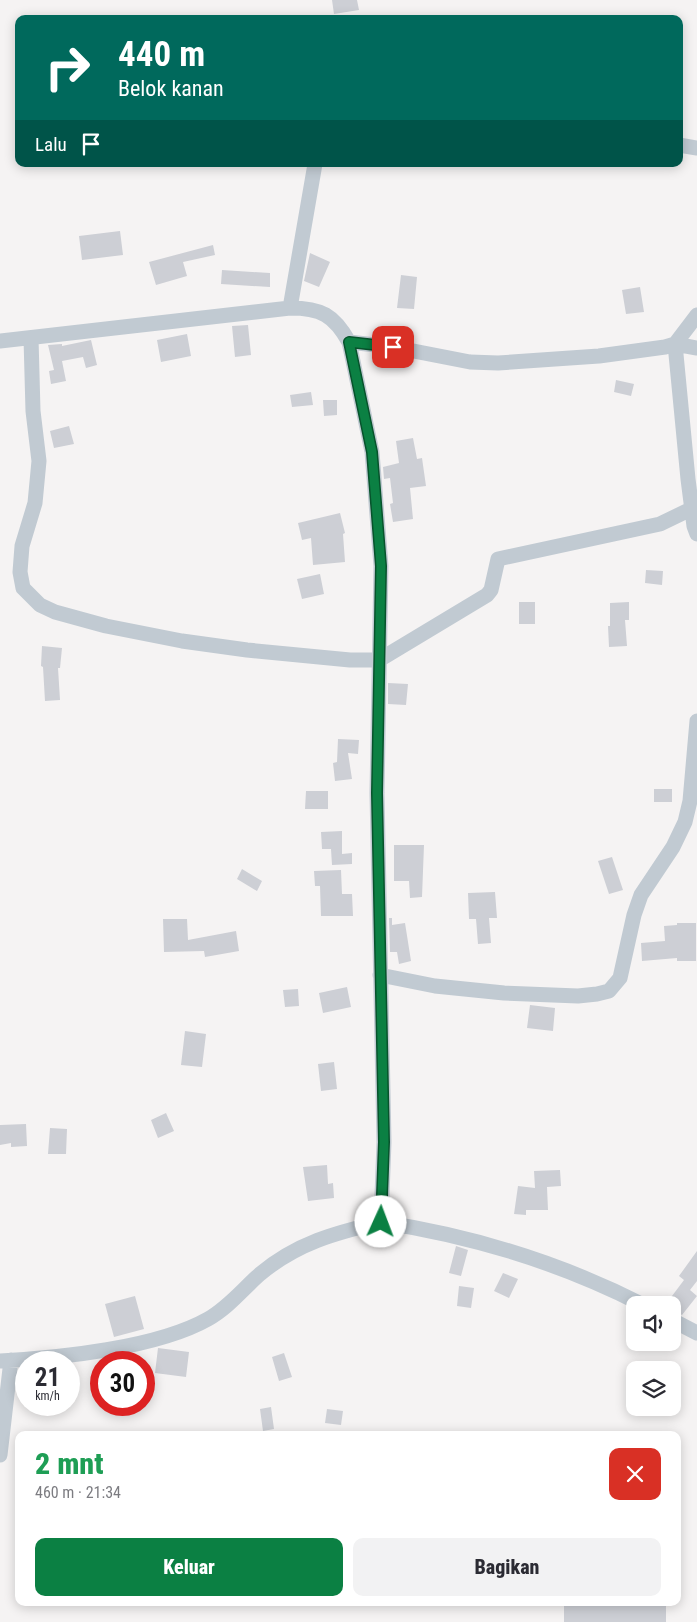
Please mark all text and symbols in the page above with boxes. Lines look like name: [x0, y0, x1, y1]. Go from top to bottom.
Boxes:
text: 440 m: [118, 34, 205, 75]
icon: right: [35, 35, 100, 100]
text: Belok kanan: [118, 76, 224, 101]
icon: arrive: [77, 130, 105, 158]
text: Lalu: [35, 133, 67, 156]
pin: [372, 326, 414, 368]
icon: arrive: [379, 333, 407, 361]
position arrow: [354, 1195, 406, 1247]
map controls: [626, 1296, 681, 1416]
button: sound: [626, 1296, 681, 1351]
speed limit sign: 30: [90, 1351, 155, 1416]
button: layers: [626, 1361, 681, 1416]
text: 21: [35, 1363, 60, 1392]
text: km/h: [35, 1389, 60, 1403]
text: 2 mnt: [35, 1446, 103, 1481]
button: close: [609, 1448, 661, 1500]
text: 460 m · 21:34: [35, 1483, 121, 1502]
button: Keluar: [35, 1538, 343, 1596]
button: Bagikan: [353, 1538, 661, 1596]

